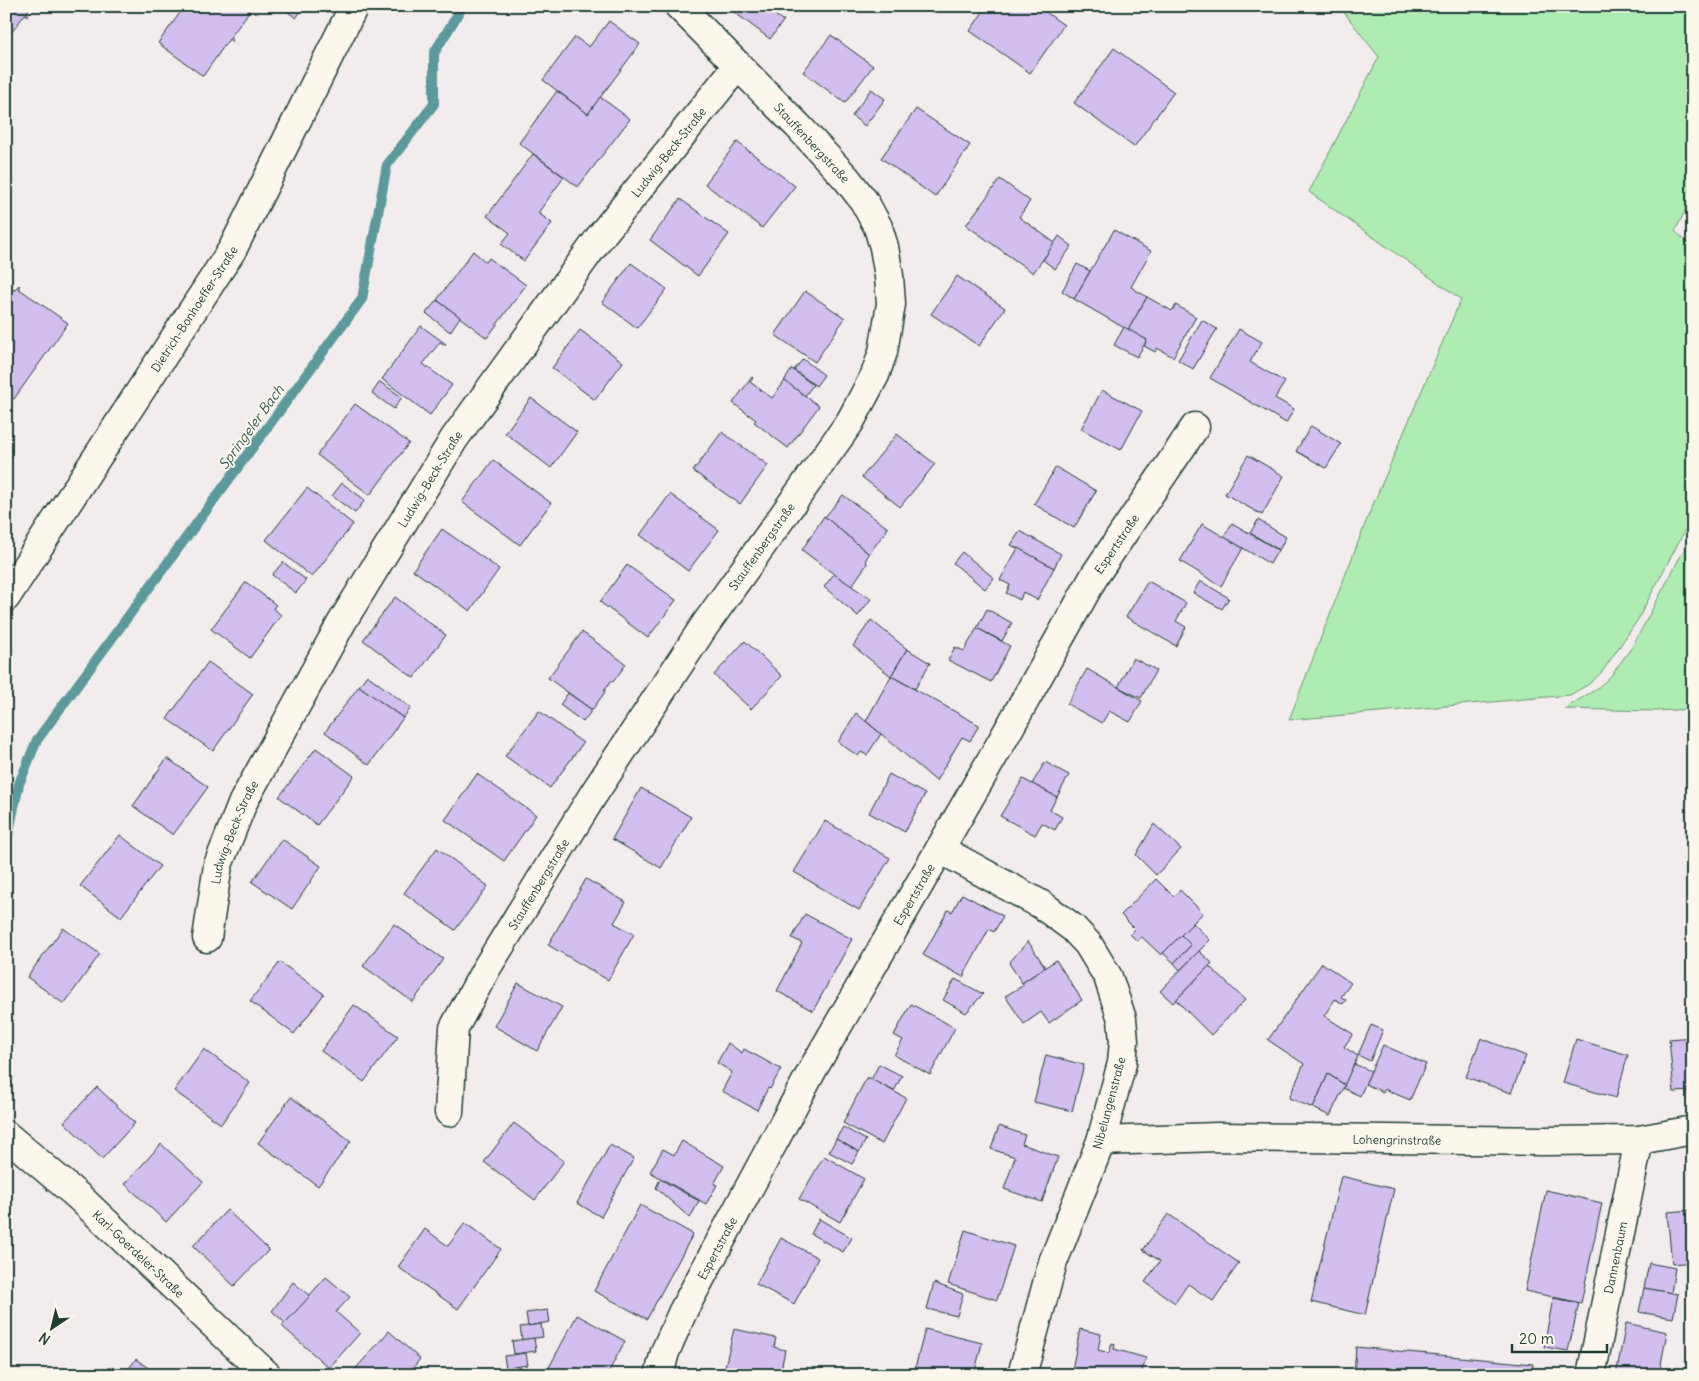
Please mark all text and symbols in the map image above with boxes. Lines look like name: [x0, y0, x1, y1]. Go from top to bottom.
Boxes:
street label: Stauffenbergstraße: [771, 100, 853, 186]
street label: Ludwig-Beck-Straße: [628, 104, 709, 200]
street label: Dietrich-Bonhoeffer-Straße: [147, 243, 240, 375]
water label: Springeler Bach: [214, 380, 288, 473]
street label: Ludwig-Beck-Straße: [394, 428, 465, 530]
street label: Stauffenbergstraße: [725, 499, 798, 593]
street label: Espertstraße: [1091, 511, 1142, 576]
street label: Ludwig-Beck-Straße: [208, 778, 261, 885]
street label: Stauffenbergstraße: [505, 836, 572, 932]
street label: Espertstraße: [890, 861, 937, 928]
street label: Nibelungenstraße: [1089, 1055, 1129, 1151]
street label: Lohengrinstraße: [1352, 1131, 1441, 1147]
street label: Karl-Goerdeler-Straße: [90, 1207, 188, 1300]
street label: Espertstraße: [694, 1214, 740, 1282]
street label: Dannenbaum: [1600, 1219, 1630, 1295]
north arrow: [28, 1304, 78, 1354]
scale bar: [1512, 1321, 1606, 1353]
text: N: [35, 1328, 54, 1349]
text: 20 m: [1519, 1329, 1554, 1348]

